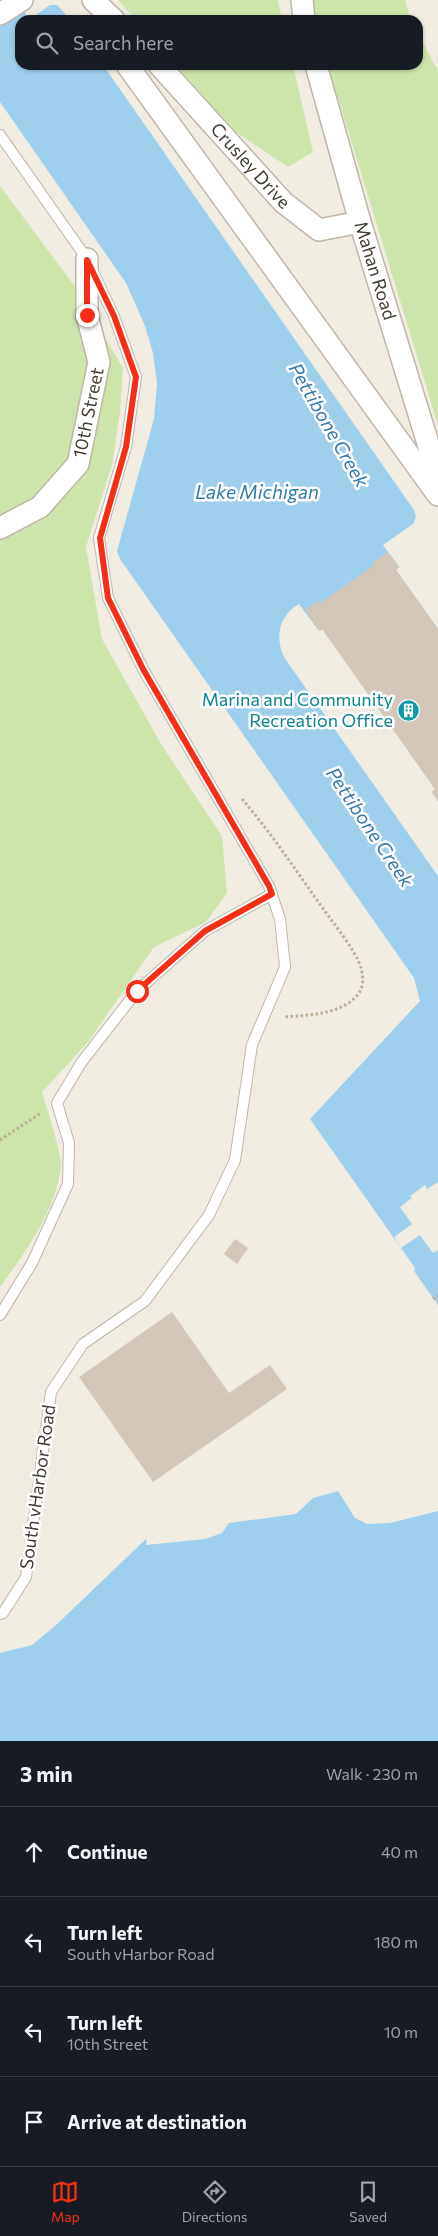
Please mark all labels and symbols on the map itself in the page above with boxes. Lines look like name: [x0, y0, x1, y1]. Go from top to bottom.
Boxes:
street label: Crusley Drive: [207, 118, 294, 213]
street label: Mahan Road: [350, 218, 401, 322]
route end: [76, 304, 99, 327]
water label: Pettibone Creek: [285, 359, 375, 492]
street label: 10th Street: [68, 365, 108, 459]
water label: Lake Michigan: [195, 480, 319, 503]
place label: Marina and Community Recreation Office: [202, 688, 393, 731]
building icon: Marina and Community Recreation Office: [397, 698, 421, 722]
water label: Pettibone Creek: [322, 762, 419, 892]
route start: [126, 980, 149, 1003]
street label: South vHarbor Road: [15, 1403, 59, 1571]

